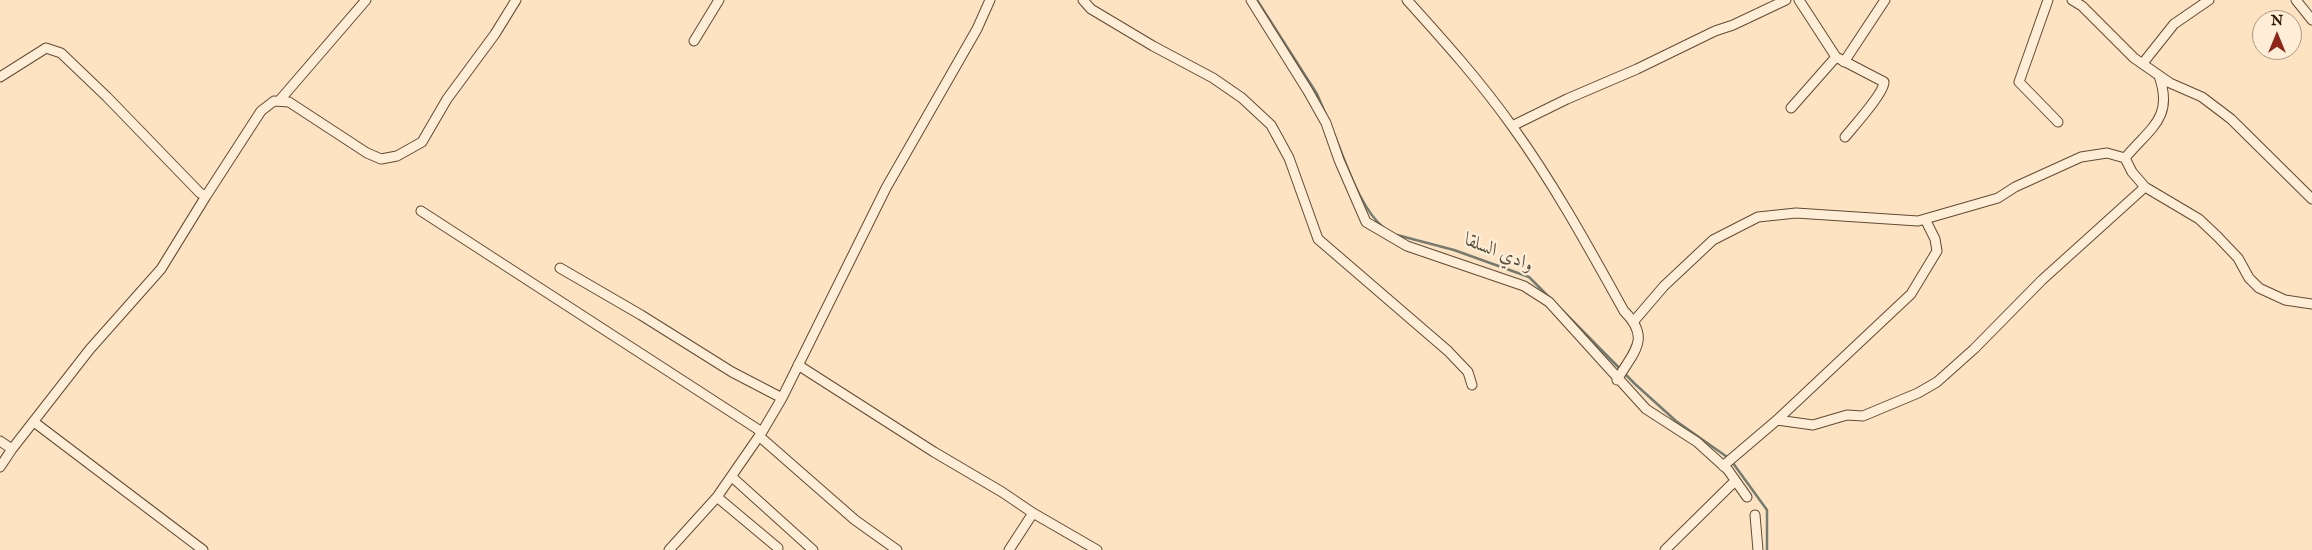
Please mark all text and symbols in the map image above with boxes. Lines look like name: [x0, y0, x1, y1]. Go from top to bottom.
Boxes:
north arrow: [2252, 10, 2302, 60]
text: N: [2271, 12, 2283, 30]
water label: وادي السلقا: [1461, 230, 1537, 278]

